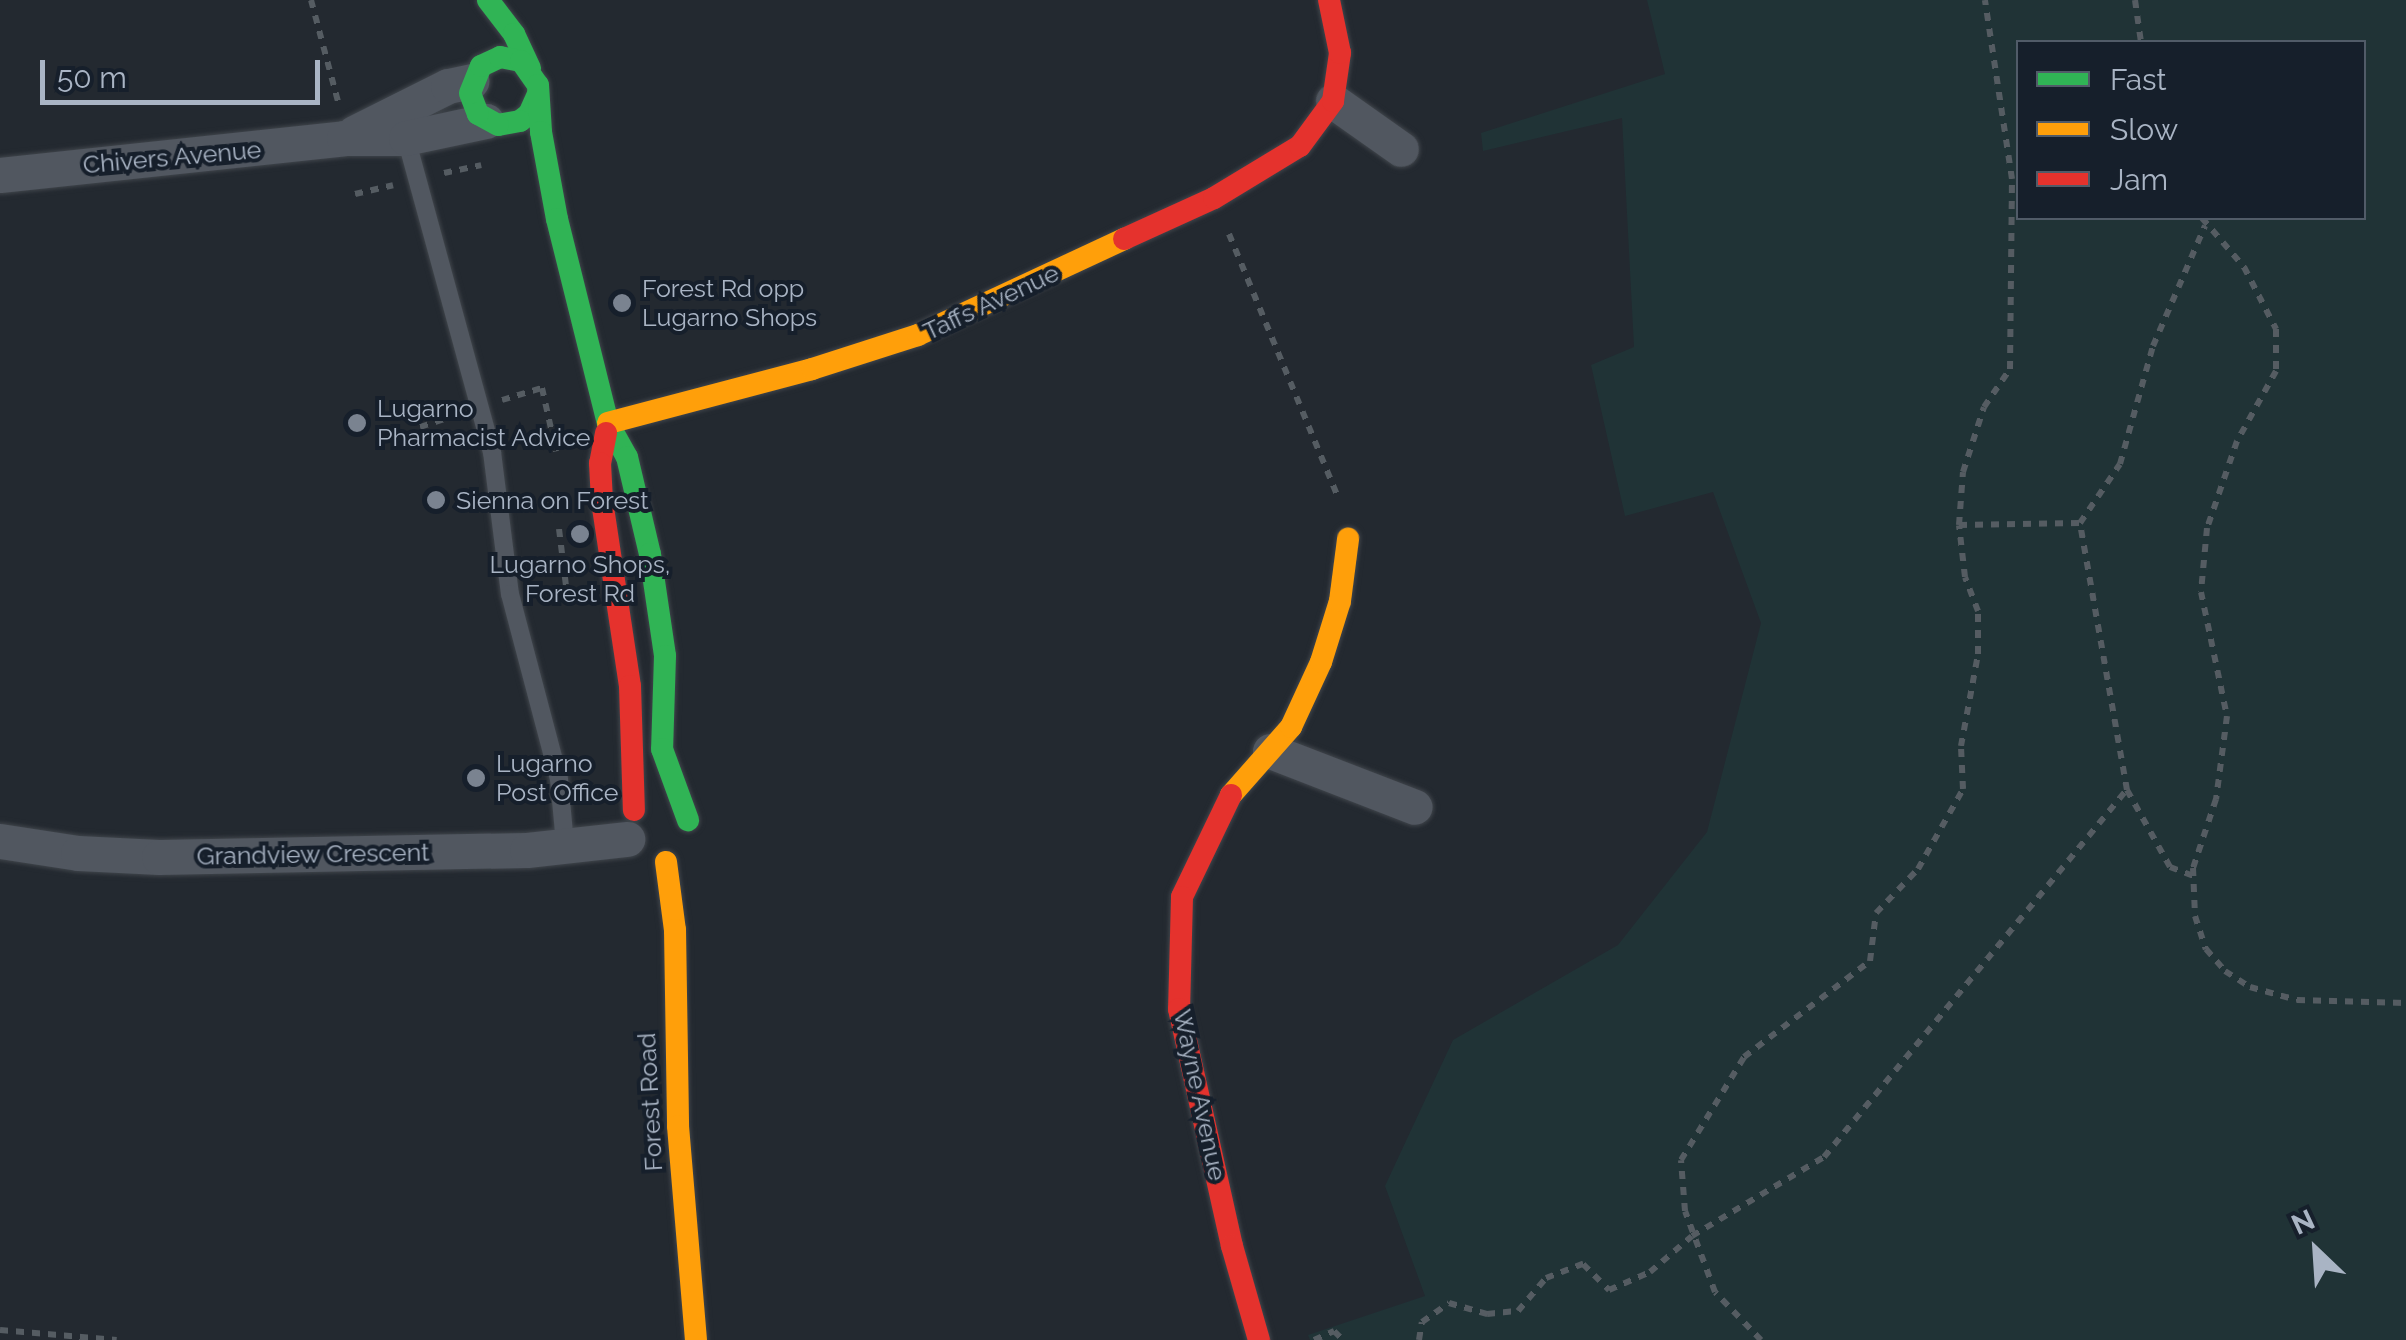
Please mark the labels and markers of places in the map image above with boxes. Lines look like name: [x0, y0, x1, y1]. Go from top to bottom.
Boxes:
place label: Forest Rd opp Lugarno Shops: [642, 274, 817, 333]
marker: Forest Rd opp Lugarno Shops: [611, 292, 633, 314]
place label: Lugarno Pharmacist Advice: [377, 394, 591, 453]
marker: Lugarno Pharmacist Advice: [346, 412, 368, 434]
place label: Sienna on Forest: [456, 485, 649, 515]
marker: Sienna on Forest: [425, 489, 447, 511]
marker: Lugarno Shops, Forest Rd: [569, 523, 591, 545]
place label: Lugarno Shops, Forest Rd: [490, 550, 670, 609]
place label: Lugarno Post Office: [496, 749, 618, 808]
marker: Lugarno Post Office: [465, 767, 487, 789]

